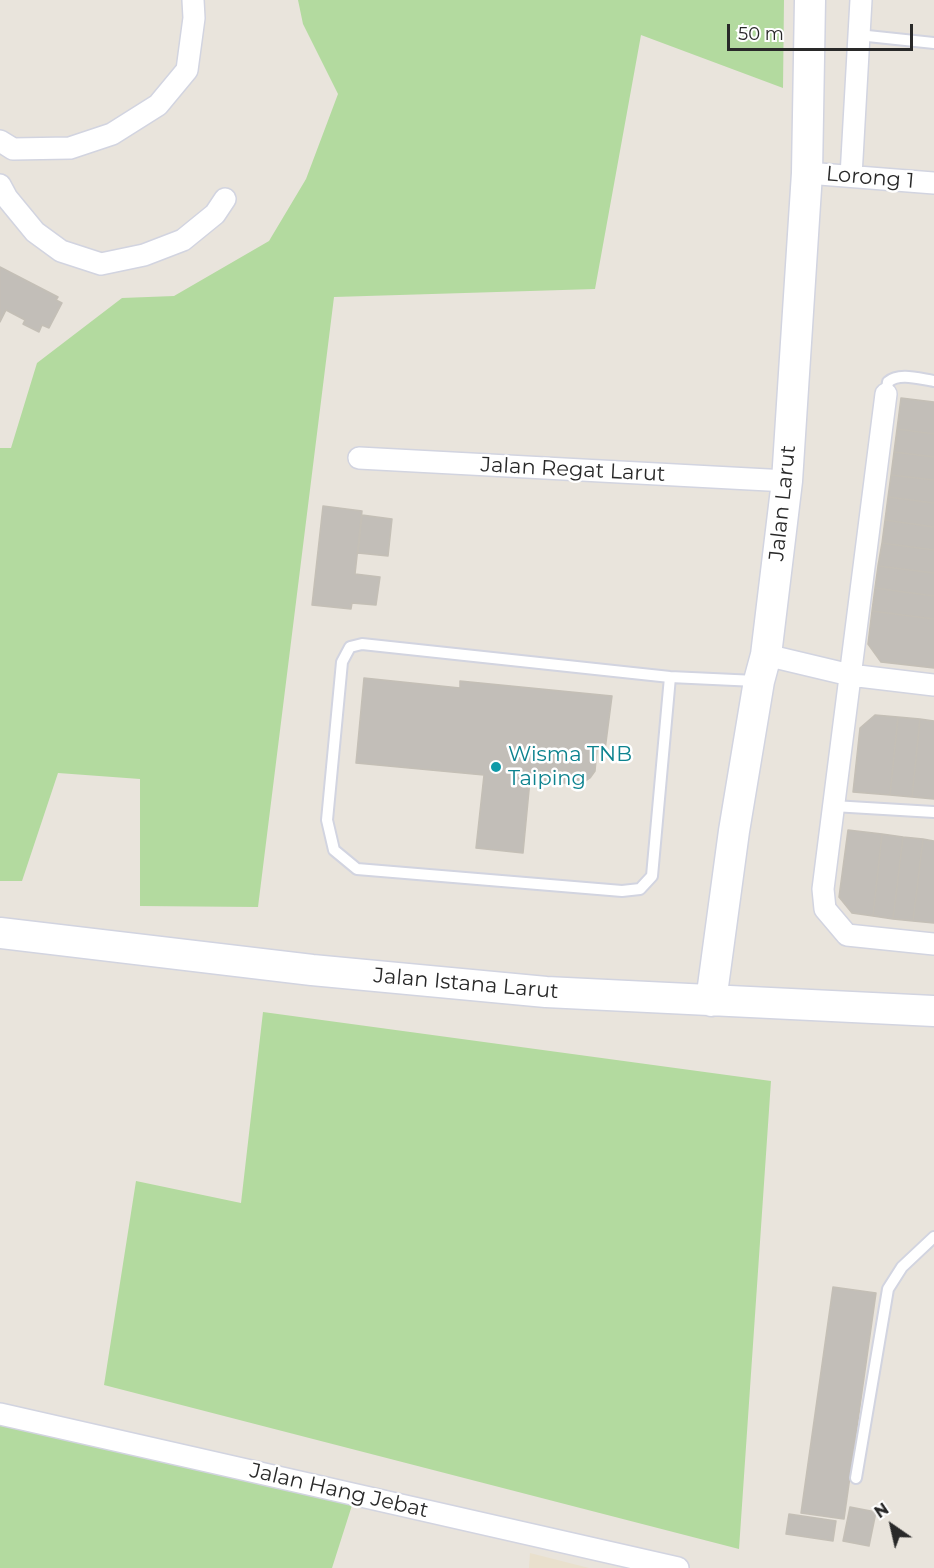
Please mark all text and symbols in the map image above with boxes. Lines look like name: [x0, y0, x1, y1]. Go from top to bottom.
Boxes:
scale bar: [730, 12, 916, 50]
text: 50 m: [738, 23, 784, 45]
street label: Lorong 1: [825, 162, 915, 194]
street label: Jalan Larut: [764, 444, 802, 562]
street label: Jalan Regat Larut: [480, 453, 666, 487]
place label: Wisma TNB Taiping: [508, 742, 632, 792]
marker: Wisma TNB Taiping: [489, 760, 503, 774]
street label: Jalan Istana Larut: [372, 963, 560, 1005]
street label: Jalan Hang Jebat: [247, 1458, 431, 1524]
north arrow: [862, 1496, 922, 1556]
text: N: [871, 1499, 892, 1522]

